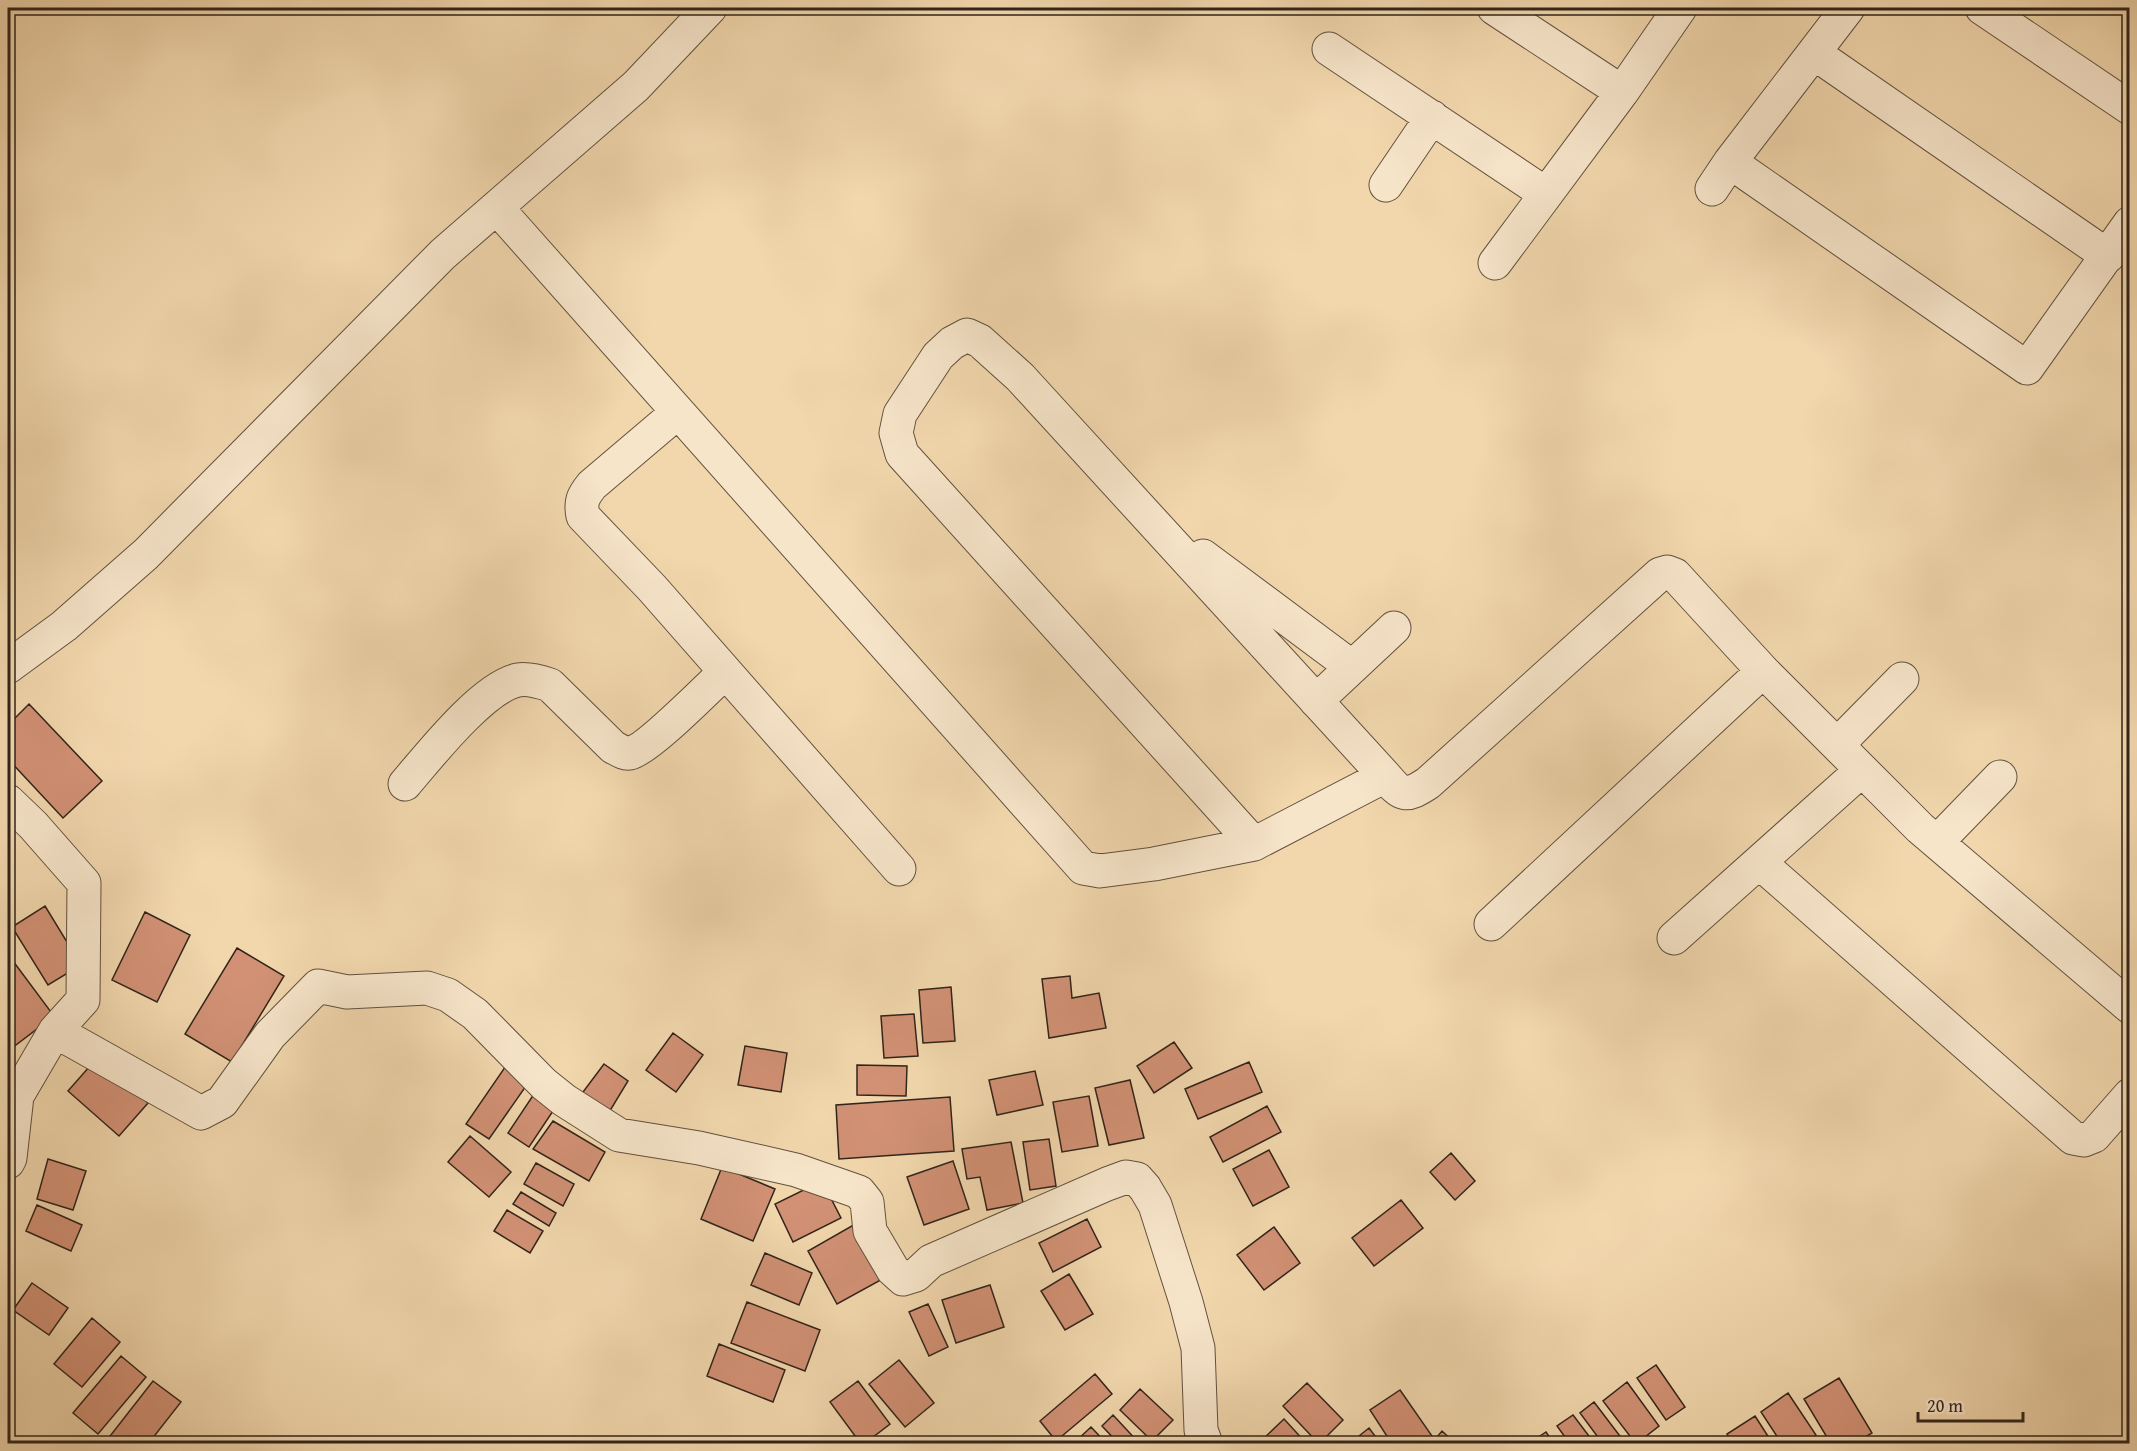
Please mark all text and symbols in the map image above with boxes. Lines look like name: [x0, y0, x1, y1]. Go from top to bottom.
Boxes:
scale bar: [1918, 1385, 2023, 1423]
text: 20 m: [1927, 1392, 1963, 1419]

